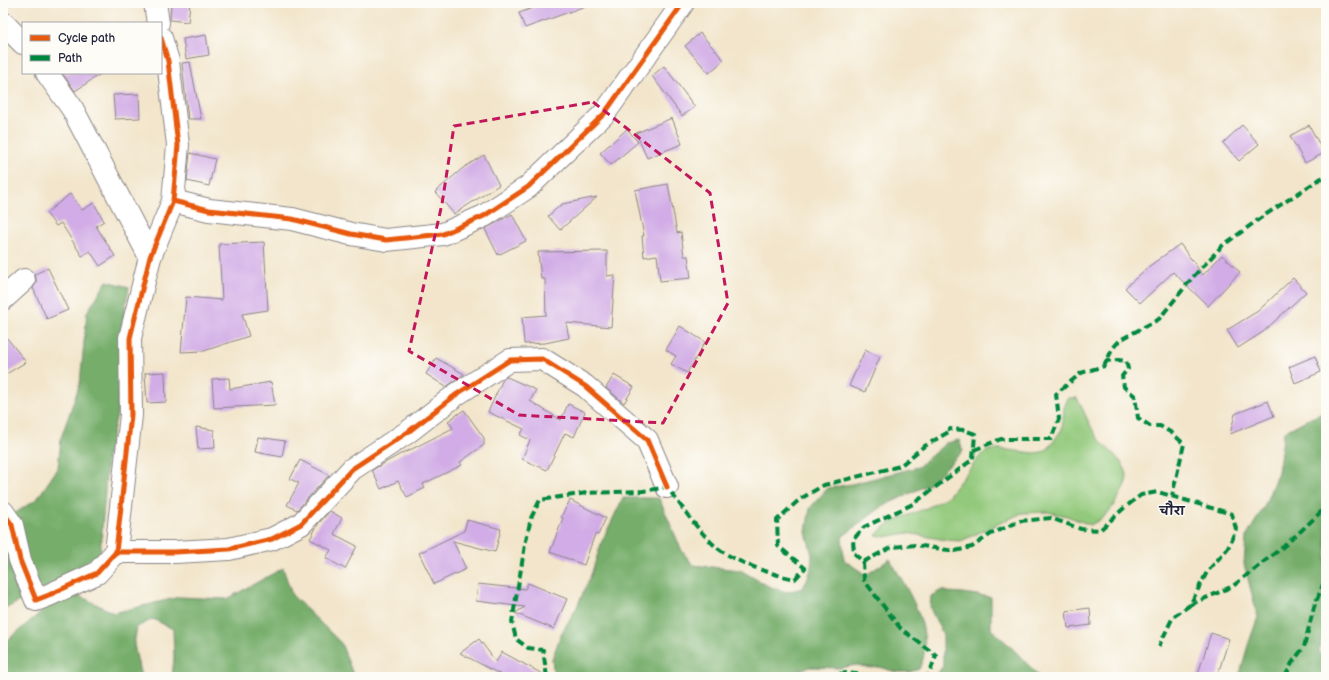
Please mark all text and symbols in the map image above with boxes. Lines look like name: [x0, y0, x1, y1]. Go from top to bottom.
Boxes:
legend: [22, 22, 162, 74]
text: Cycle path: [58, 31, 115, 46]
text: Path: [58, 51, 83, 66]
district label: चौरा: [1159, 500, 1186, 519]

